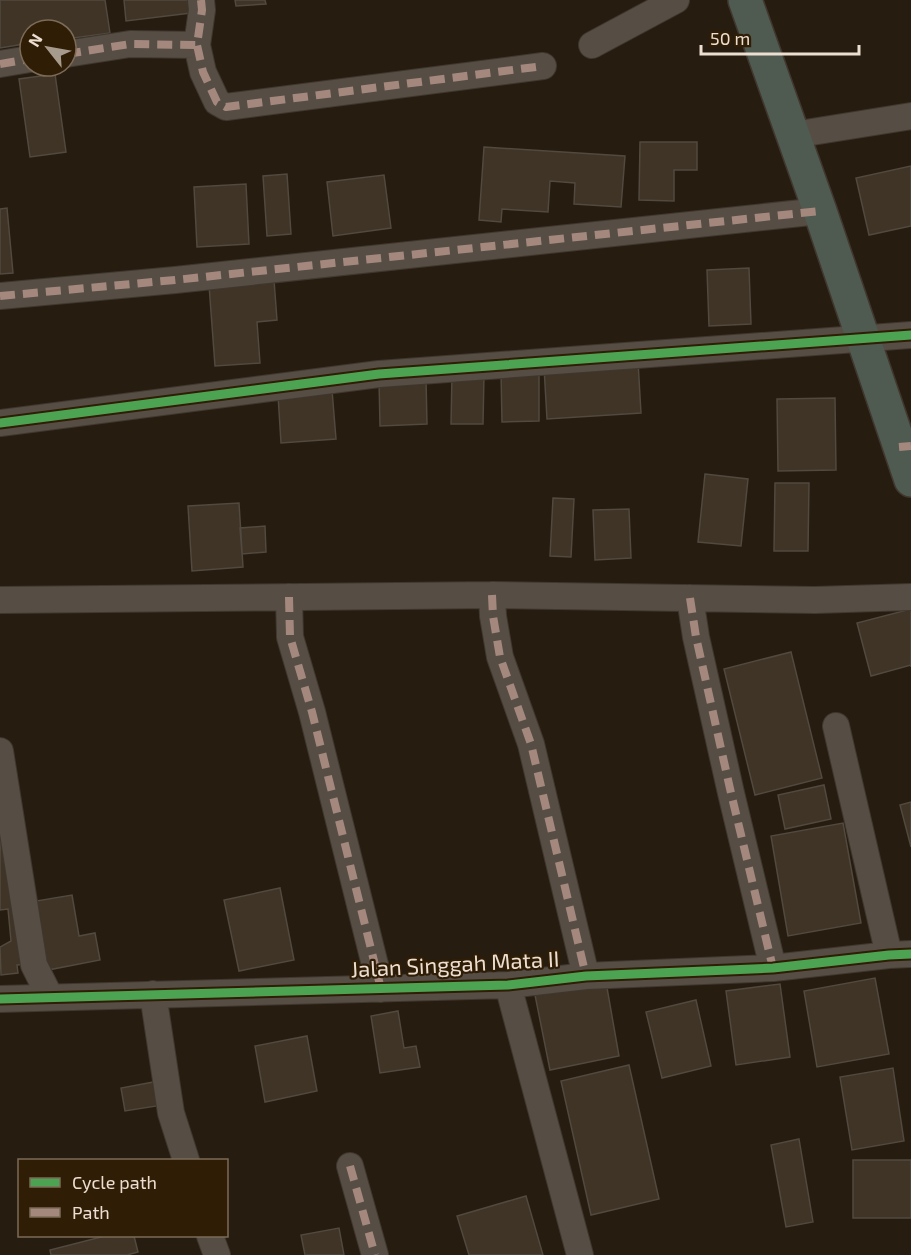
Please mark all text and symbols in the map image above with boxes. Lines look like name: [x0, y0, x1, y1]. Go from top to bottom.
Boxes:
north arrow: [18, 18, 78, 78]
scale bar: [701, 18, 858, 56]
text: 50 m: [710, 27, 750, 49]
text: N: [24, 30, 46, 50]
street label: Jalan Singgah Mata II: [350, 945, 560, 981]
legend: [18, 1159, 228, 1237]
text: Cycle path: [72, 1171, 157, 1193]
text: Path: [72, 1201, 110, 1223]

